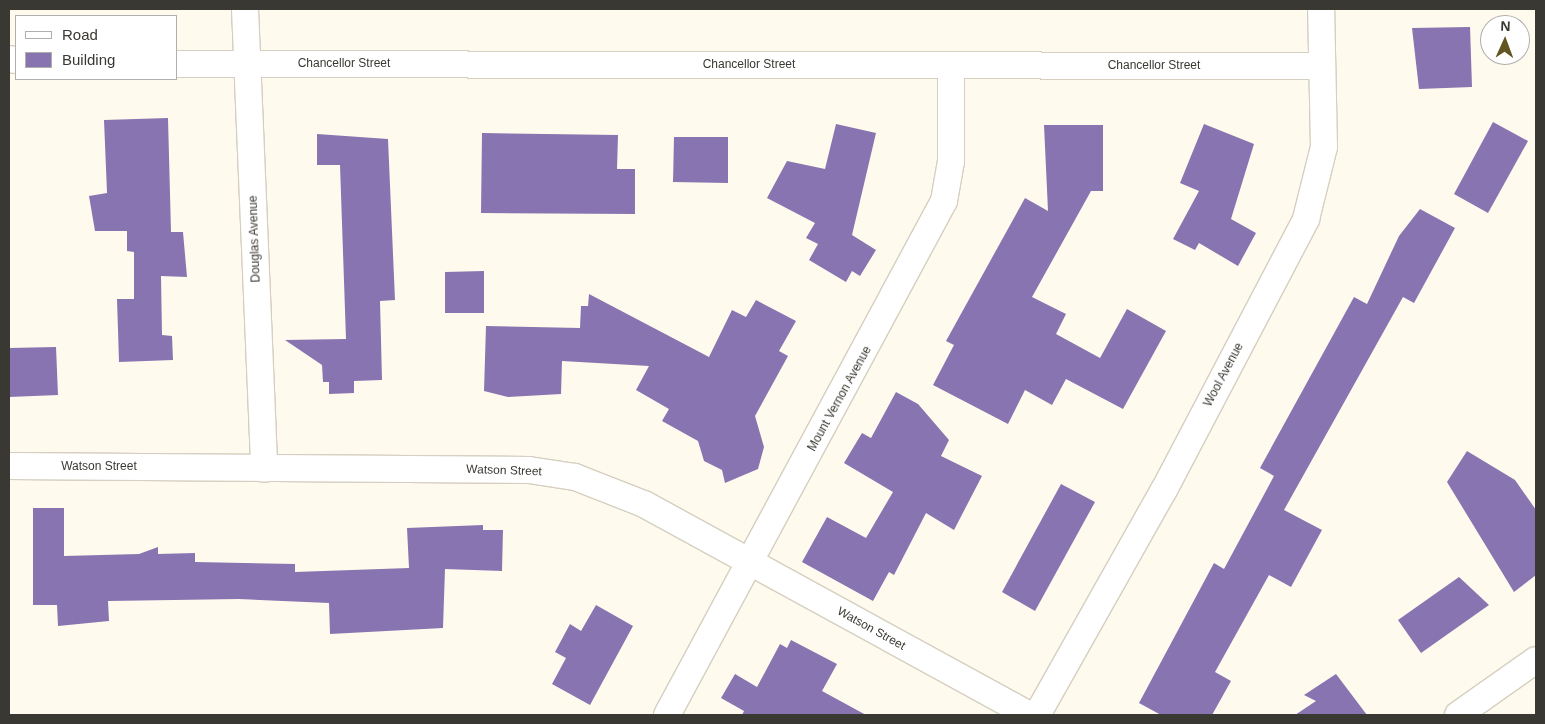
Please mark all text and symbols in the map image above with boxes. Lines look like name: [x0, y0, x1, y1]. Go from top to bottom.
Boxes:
legend: [15, 15, 178, 80]
north arrow: [1480, 15, 1530, 65]
text: N: [1500, 18, 1511, 34]
text: Road: [62, 26, 98, 43]
text: Building: [62, 51, 115, 68]
street label: Chancellor Street: [298, 57, 390, 71]
street label: Chancellor Street: [703, 58, 795, 72]
street label: Chancellor Street: [1108, 59, 1200, 73]
street label: Douglas Avenue: [246, 195, 264, 283]
street label: Wool Avenue: [1201, 340, 1247, 410]
street label: Mount Vernon Avenue: [805, 344, 875, 454]
street label: Watson Street: [61, 460, 137, 474]
street label: Watson Street: [466, 462, 542, 480]
street label: Watson Street: [834, 604, 908, 654]

